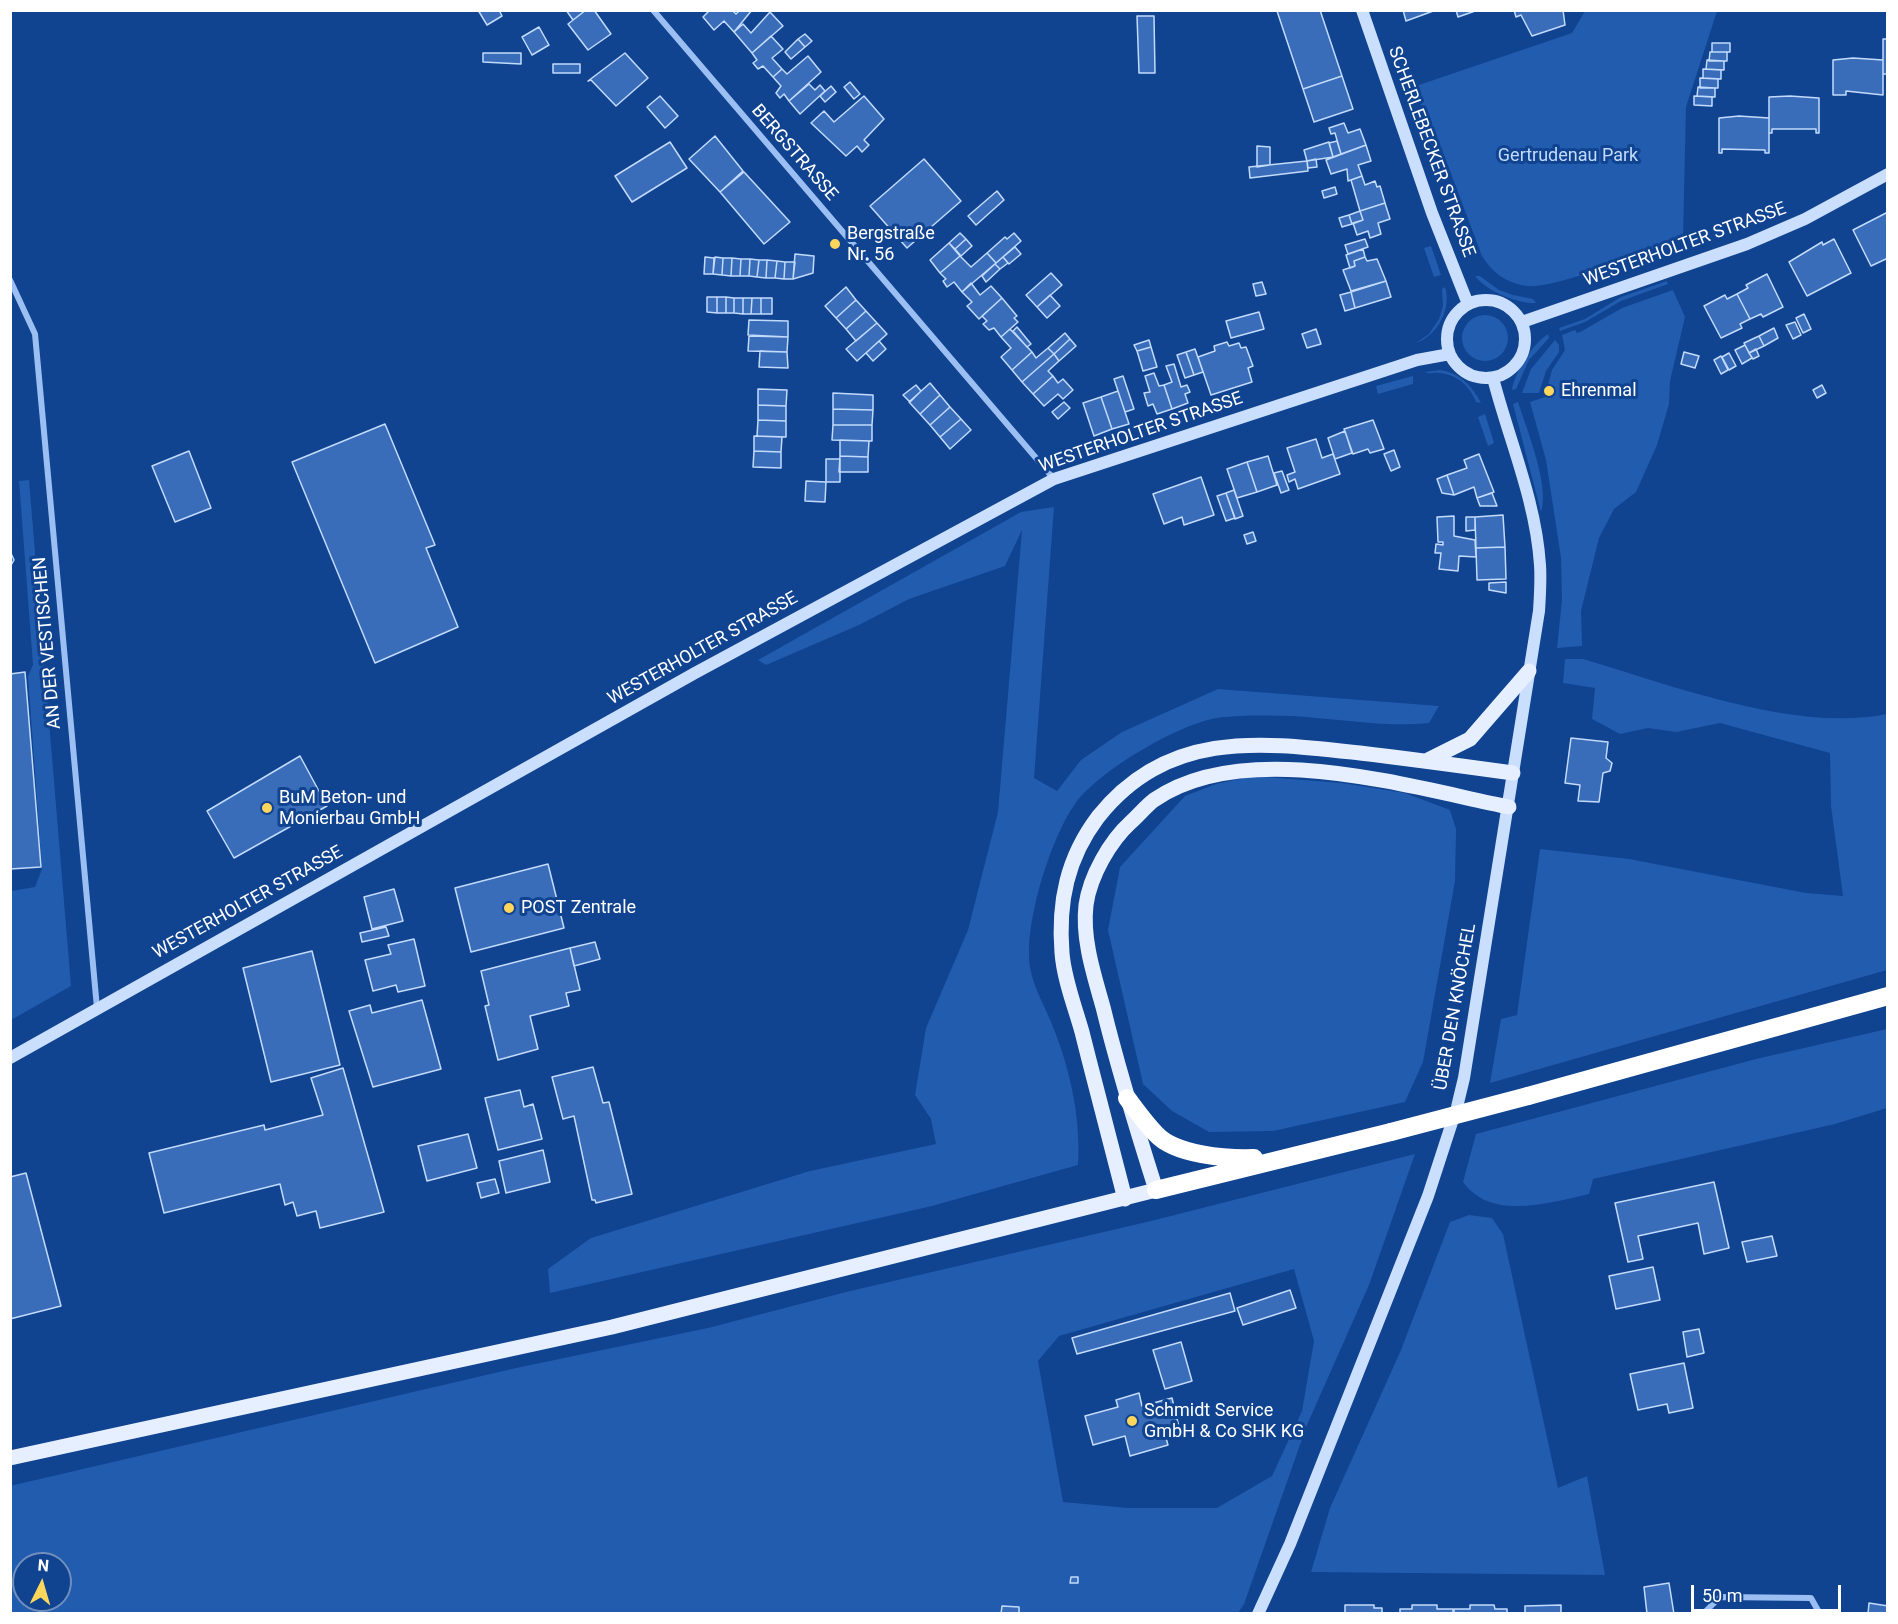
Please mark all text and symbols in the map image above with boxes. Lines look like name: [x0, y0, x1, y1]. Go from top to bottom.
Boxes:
street label: SCHERLEBECKER STRASSE: [1383, 44, 1479, 260]
street label: BERGSTRASSE: [746, 100, 842, 206]
park label: Gertrudenau Park: [1498, 145, 1638, 167]
street label: WESTERHOLTER STRASSE: [1581, 198, 1789, 292]
place label: Bergstraße Nr. 56: [847, 223, 935, 266]
marker: Bergstraße Nr. 56: [828, 237, 842, 251]
place label: Ehrenmal: [1561, 380, 1637, 402]
marker: Ehrenmal: [1542, 384, 1556, 398]
street label: WESTERHOLTER STRASSE: [1036, 388, 1246, 478]
street label: AN DER VESTISCHEN: [30, 556, 66, 730]
street label: WESTERHOLTER STRASSE: [604, 588, 802, 710]
place label: BuM Beton- und Monierbau GmbH: [279, 787, 420, 830]
marker: BuM Beton- und Monierbau GmbH: [260, 801, 274, 815]
street label: WESTERHOLTER STRASSE: [149, 842, 347, 964]
place label: POST Zentrale: [521, 897, 636, 919]
marker: POST Zentrale: [502, 901, 516, 915]
street label: ÜBER DEN KNÖCHEL: [1431, 922, 1481, 1092]
place label: Schmidt Service GmbH & Co SHK KG: [1144, 1400, 1304, 1442]
marker: Schmidt Service GmbH & Co SHK KG: [1125, 1414, 1139, 1428]
north arrow: [12, 1552, 72, 1612]
text: N: [37, 1556, 50, 1576]
scale bar: [1694, 1573, 1844, 1611]
text: 50 m: [1702, 1585, 1742, 1606]

